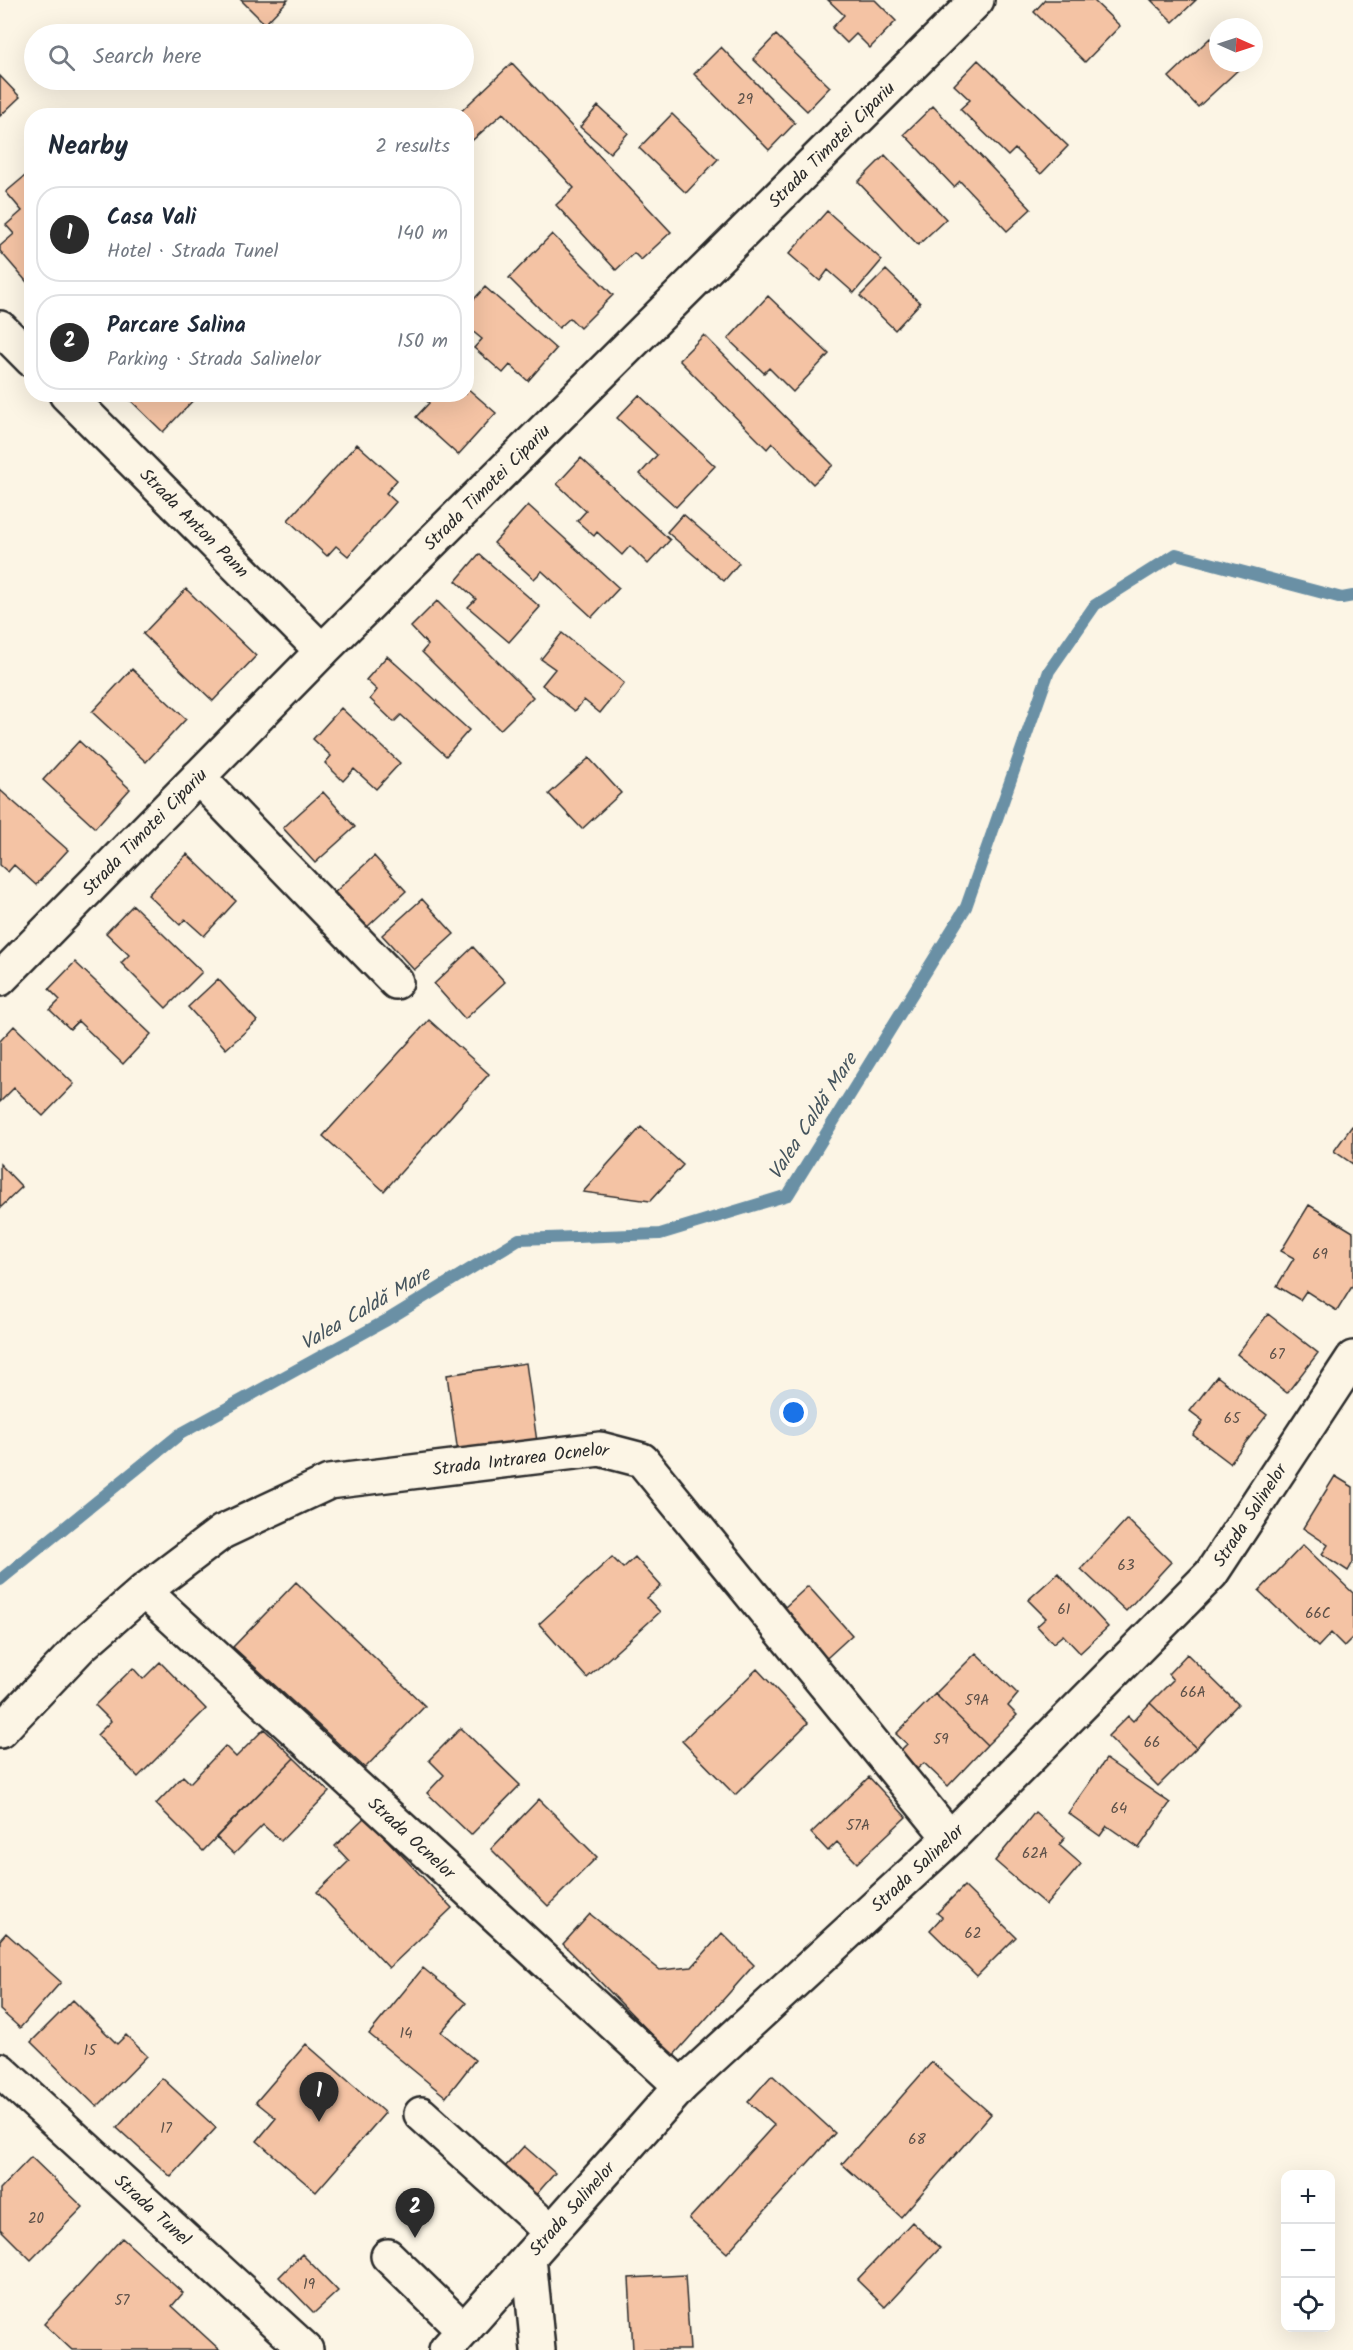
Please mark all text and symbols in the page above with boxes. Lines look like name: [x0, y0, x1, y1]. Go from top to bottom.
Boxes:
north arrow: [1209, 18, 1263, 72]
search box: [24, 24, 474, 90]
text: Search here: [93, 40, 201, 75]
icon: search: [45, 41, 78, 74]
street label: Strada Timotei Cipariu: [762, 75, 903, 216]
house number: 29: [737, 88, 754, 112]
text: Nearby: [48, 126, 128, 168]
text: 2 results: [375, 131, 450, 163]
text: Casa Vali: [107, 201, 196, 236]
text: 1: [66, 218, 73, 250]
text: 140 m: [397, 218, 448, 250]
text: Hotel · Strada Tunel: [107, 236, 279, 268]
text: Parcare Salina: [107, 309, 246, 344]
text: 2: [64, 326, 75, 358]
text: 150 m: [397, 326, 448, 358]
text: Parking · Strada Salinelor: [107, 344, 321, 376]
street label: Strada Timotei Cipariu: [417, 418, 559, 558]
street label: Strada Anton Pann: [132, 462, 255, 586]
street label: Strada Timotei Cipariu: [76, 762, 215, 904]
water label: Valea Caldă Mare: [761, 1046, 868, 1187]
house number: 69: [1312, 1243, 1329, 1267]
water label: Valea Caldă Mare: [295, 1258, 439, 1360]
house number: 67: [1269, 1343, 1286, 1367]
your location: [779, 1398, 808, 1427]
house number: 65: [1224, 1407, 1241, 1431]
street label: Strada Intrarea Ocnelor: [431, 1436, 613, 1485]
street label: Strada Salinelor: [1206, 1458, 1296, 1573]
house number: 63: [1118, 1554, 1135, 1578]
house number: 61: [1057, 1598, 1071, 1622]
house number: 66C: [1305, 1602, 1331, 1626]
house number: 66A: [1180, 1681, 1206, 1705]
house number: 59A: [965, 1689, 989, 1713]
house number: 59: [933, 1728, 949, 1752]
house number: 66: [1144, 1731, 1160, 1755]
street label: Strada Ocnelor: [360, 1791, 462, 1888]
house number: 64: [1111, 1797, 1127, 1821]
house number: 57A: [846, 1814, 870, 1838]
street label: Strada Salinelor: [865, 1817, 973, 1920]
house number: 62A: [1022, 1842, 1048, 1866]
house number: 62: [964, 1922, 982, 1946]
house number: 14: [400, 2022, 412, 2046]
house number: 15: [84, 2039, 97, 2063]
pin: 1: [300, 2072, 338, 2122]
house number: 17: [160, 2117, 173, 2141]
house number: 68: [908, 2128, 927, 2152]
street label: Strada Salinelor: [523, 2155, 624, 2264]
street label: Strada Tunel: [106, 2168, 197, 2254]
map controls: [1281, 2170, 1335, 2332]
button: +: [1281, 2170, 1335, 2224]
pin: 2: [396, 2188, 434, 2238]
house number: 20: [28, 2207, 45, 2231]
button: −: [1281, 2224, 1335, 2278]
house number: 19: [303, 2273, 316, 2297]
button: locate: [1281, 2278, 1335, 2332]
house number: 57: [115, 2289, 131, 2313]

